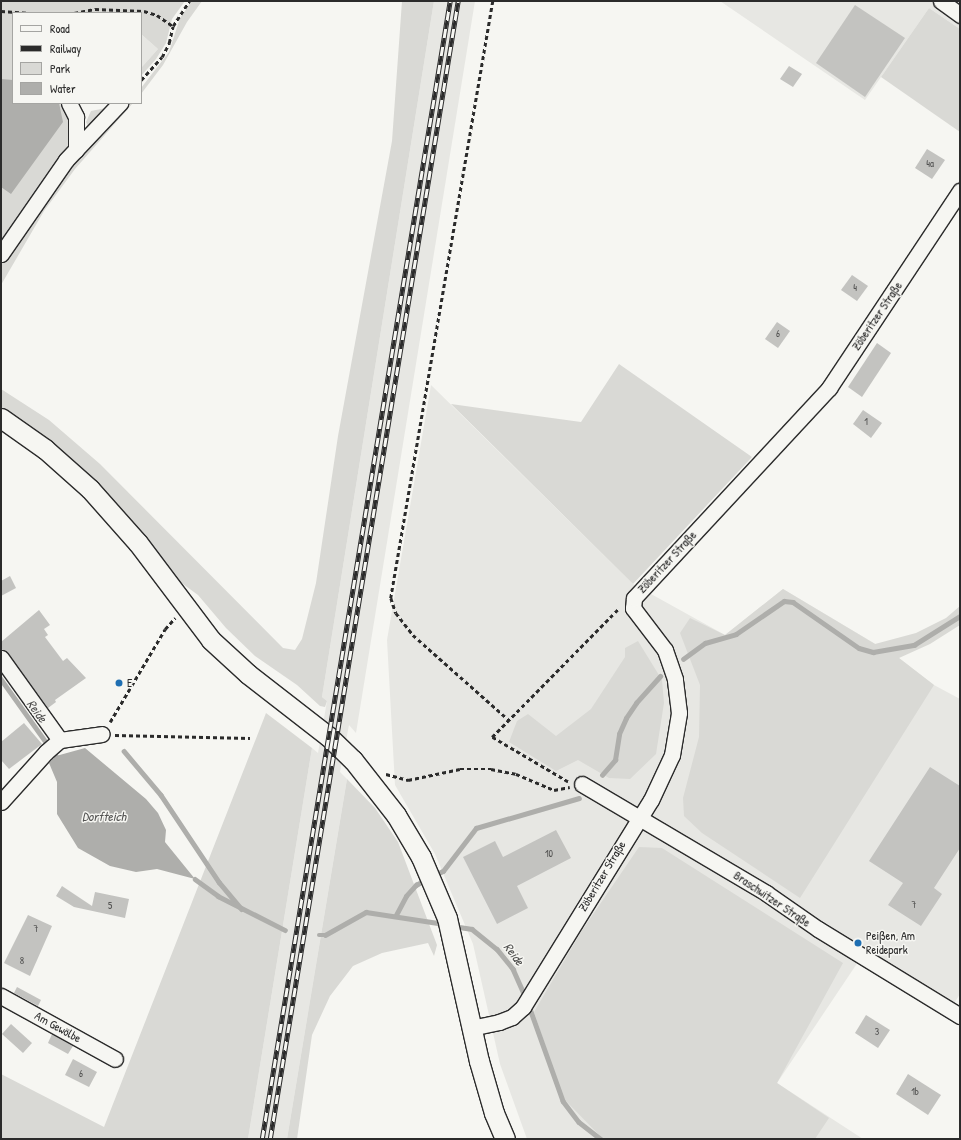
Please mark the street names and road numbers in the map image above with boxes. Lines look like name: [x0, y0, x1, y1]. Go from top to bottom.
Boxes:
street label: Zöberitzer Straße: [849, 279, 905, 353]
street label: Zöberitzer Straße: [635, 528, 699, 596]
street label: Zöberitzer Straße: [575, 838, 629, 914]
street label: Braschwitzer Straße: [731, 868, 813, 930]
street label: Am Gewölbe: [32, 1008, 84, 1046]

